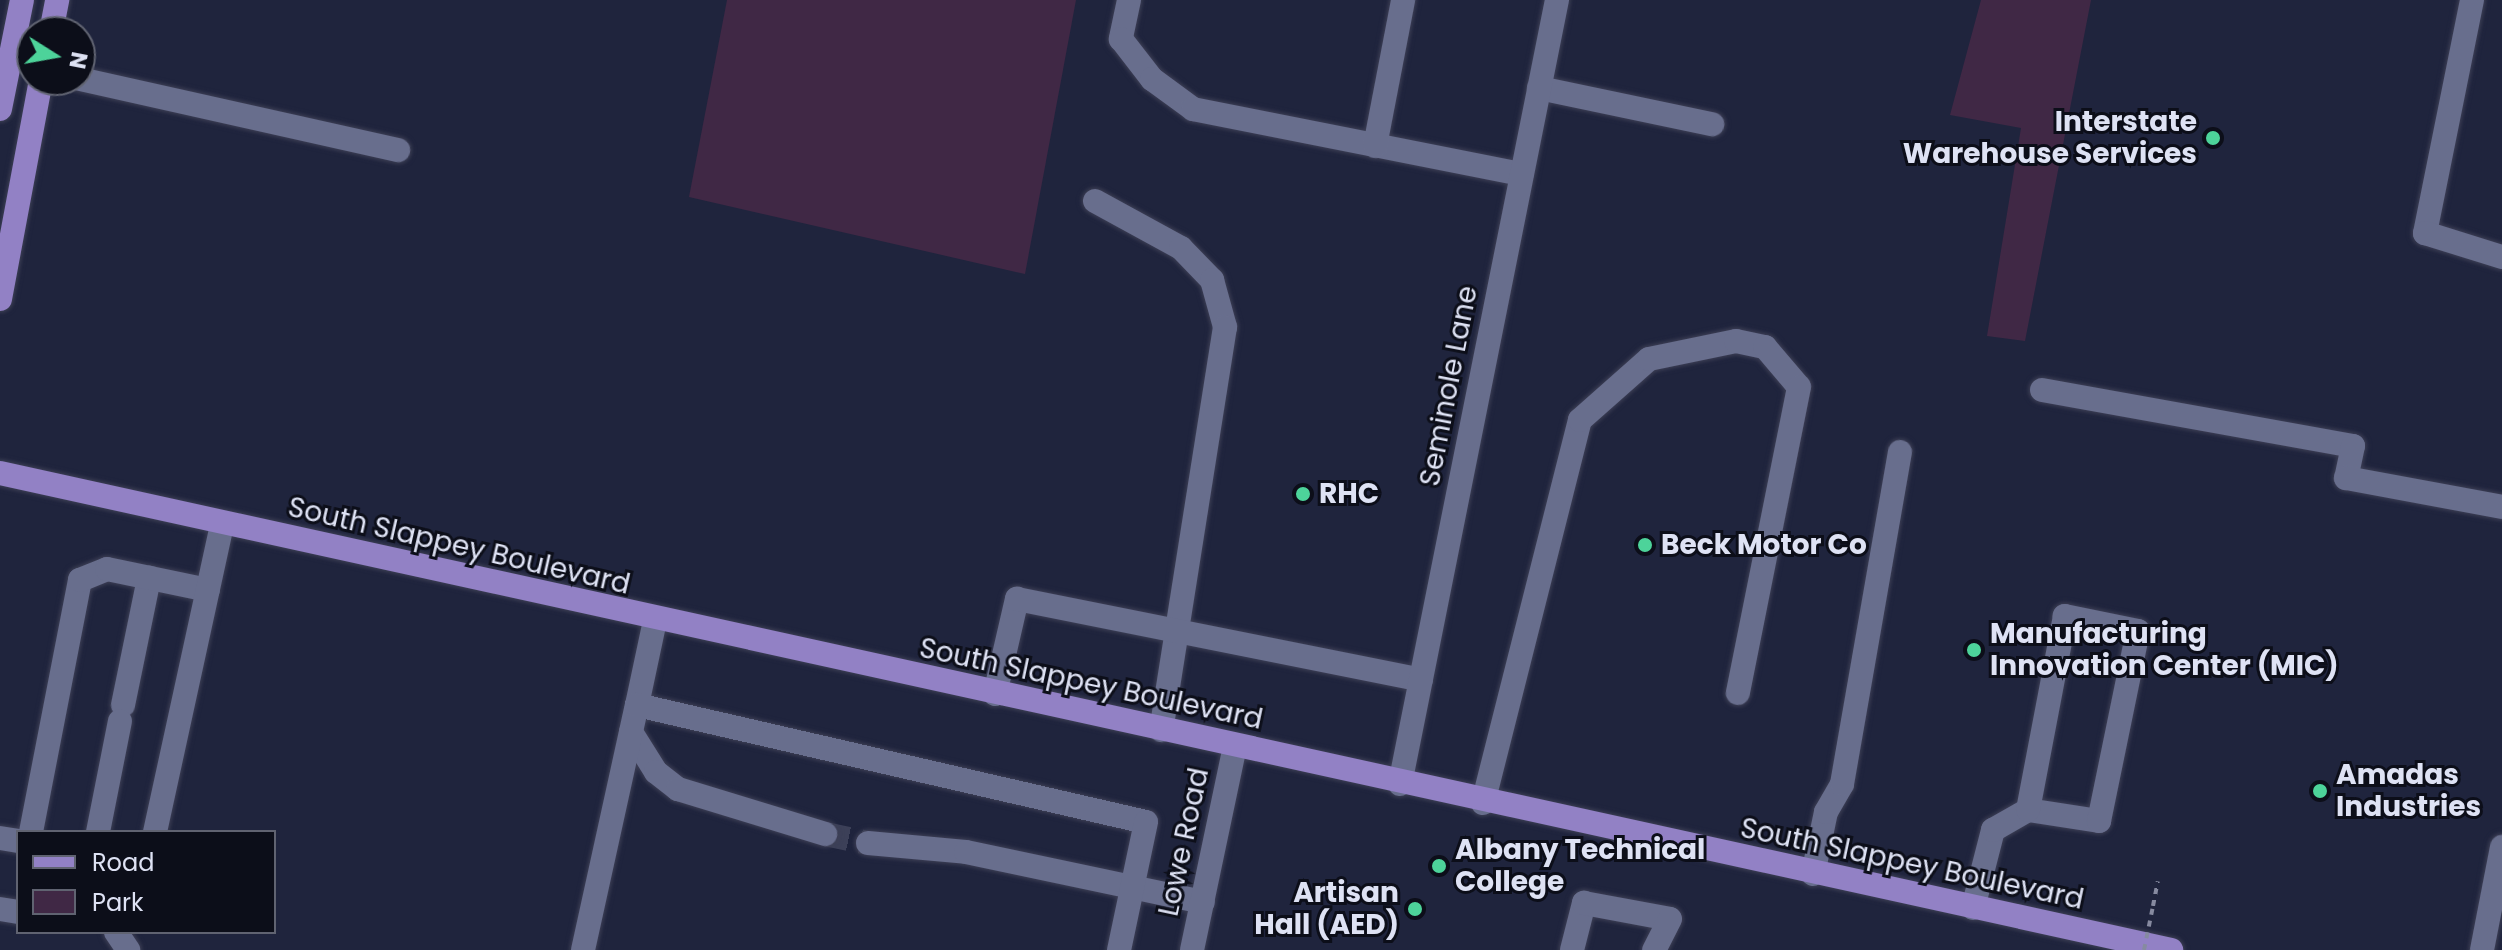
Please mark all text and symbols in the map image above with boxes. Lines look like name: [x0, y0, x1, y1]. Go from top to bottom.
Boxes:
north arrow: [16, 16, 96, 96]
text: N: [61, 49, 95, 71]
place label: Interstate Warehouse Services: [1903, 105, 2197, 171]
marker: Interstate Warehouse Services: [2204, 129, 2222, 147]
street label: Seminole Lane: [1413, 283, 1485, 489]
place label: RHC: [1319, 477, 1379, 511]
marker: RHC: [1294, 485, 1312, 503]
street label: South Slappey Boulevard: [285, 490, 633, 602]
place label: Beck Motor Co: [1661, 528, 1867, 562]
marker: Beck Motor Co: [1636, 536, 1654, 554]
place label: Manufacturing Innovation Center (MIC): [1990, 617, 2339, 683]
street label: South Slappey Boulevard: [916, 631, 1266, 737]
marker: Manufacturing Innovation Center (MIC): [1965, 641, 1983, 659]
place label: Amadas Industries: [2336, 758, 2481, 824]
street label: Lowe Road: [1152, 765, 1216, 919]
marker: Amadas Industries: [2311, 782, 2329, 800]
street label: South Slappey Boulevard: [1737, 811, 2087, 917]
legend: [16, 830, 276, 934]
place label: Albany Technical College: [1455, 833, 1705, 899]
text: Road: [92, 846, 154, 879]
marker: Albany Technical College: [1430, 857, 1448, 875]
place label: Artisan Hall (AED): [1254, 876, 1399, 942]
text: Park: [92, 886, 143, 919]
marker: Artisan Hall (AED): [1406, 900, 1424, 918]

